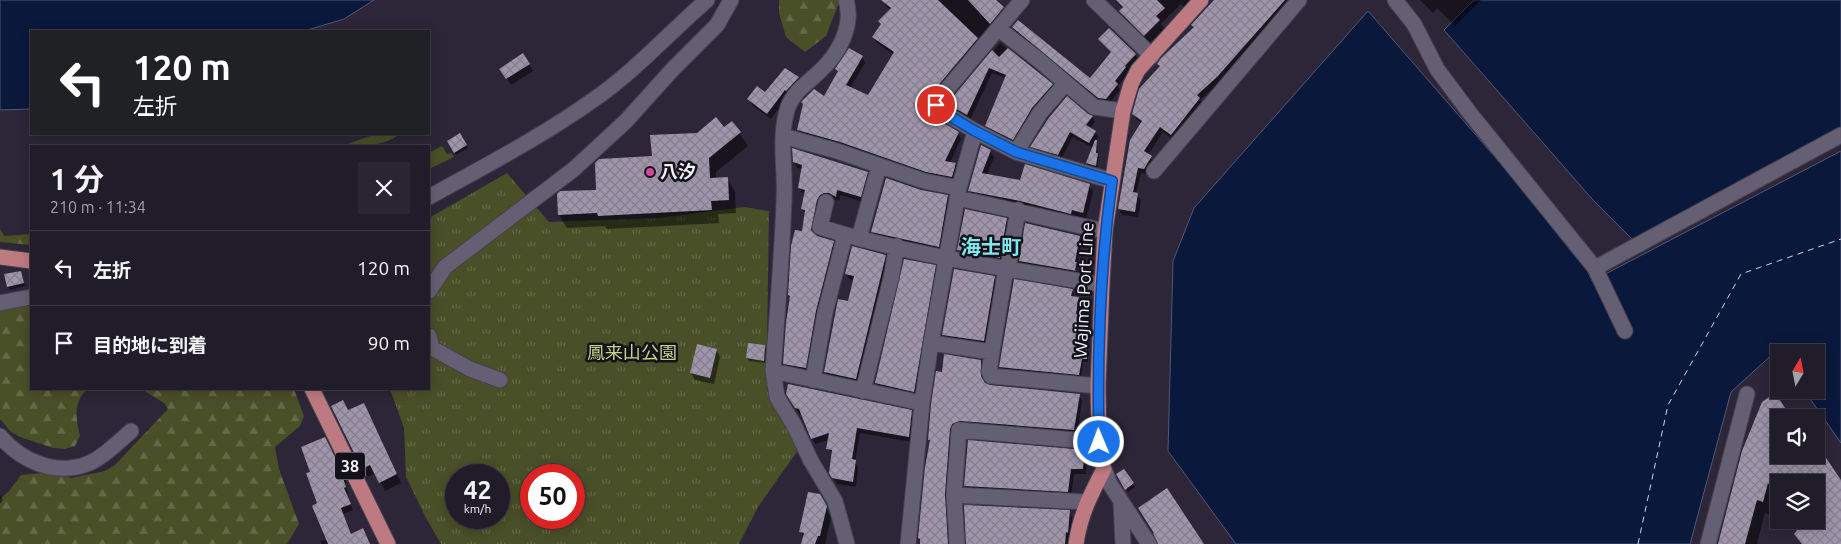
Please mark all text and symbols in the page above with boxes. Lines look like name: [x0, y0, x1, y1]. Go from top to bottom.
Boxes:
text: 120 m: [133, 47, 231, 87]
icon: left: [50, 50, 115, 115]
pin: [915, 84, 957, 126]
icon: arrive: [922, 91, 950, 119]
text: 左折: [133, 93, 177, 118]
place label: 八汐: [660, 161, 696, 181]
text: 1 分: [50, 162, 104, 196]
button: close: [358, 162, 410, 214]
marker: 八汐: [644, 166, 656, 178]
text: 210 m · 11:34: [50, 198, 146, 216]
street label: Wajima Port Line: [1069, 221, 1097, 358]
district label: 海士町: [961, 235, 1021, 258]
icon: left: [50, 254, 78, 282]
text: 120 m: [357, 257, 410, 279]
text: 左折: [93, 259, 131, 281]
icon: arrive: [50, 329, 78, 357]
text: 90 m: [368, 332, 410, 354]
text: 目的地に到着: [93, 334, 207, 356]
park label: 鳳来山公園: [587, 342, 677, 362]
north arrow: [1770, 344, 1825, 399]
map controls: [1770, 344, 1825, 529]
button: sound: [1770, 409, 1825, 464]
position arrow: [1072, 415, 1124, 467]
road number: 38: [335, 452, 365, 480]
speed limit sign: 50: [520, 464, 585, 529]
button: layers: [1770, 474, 1825, 529]
text: 42: [463, 476, 492, 504]
text: km/h: [464, 502, 491, 515]

